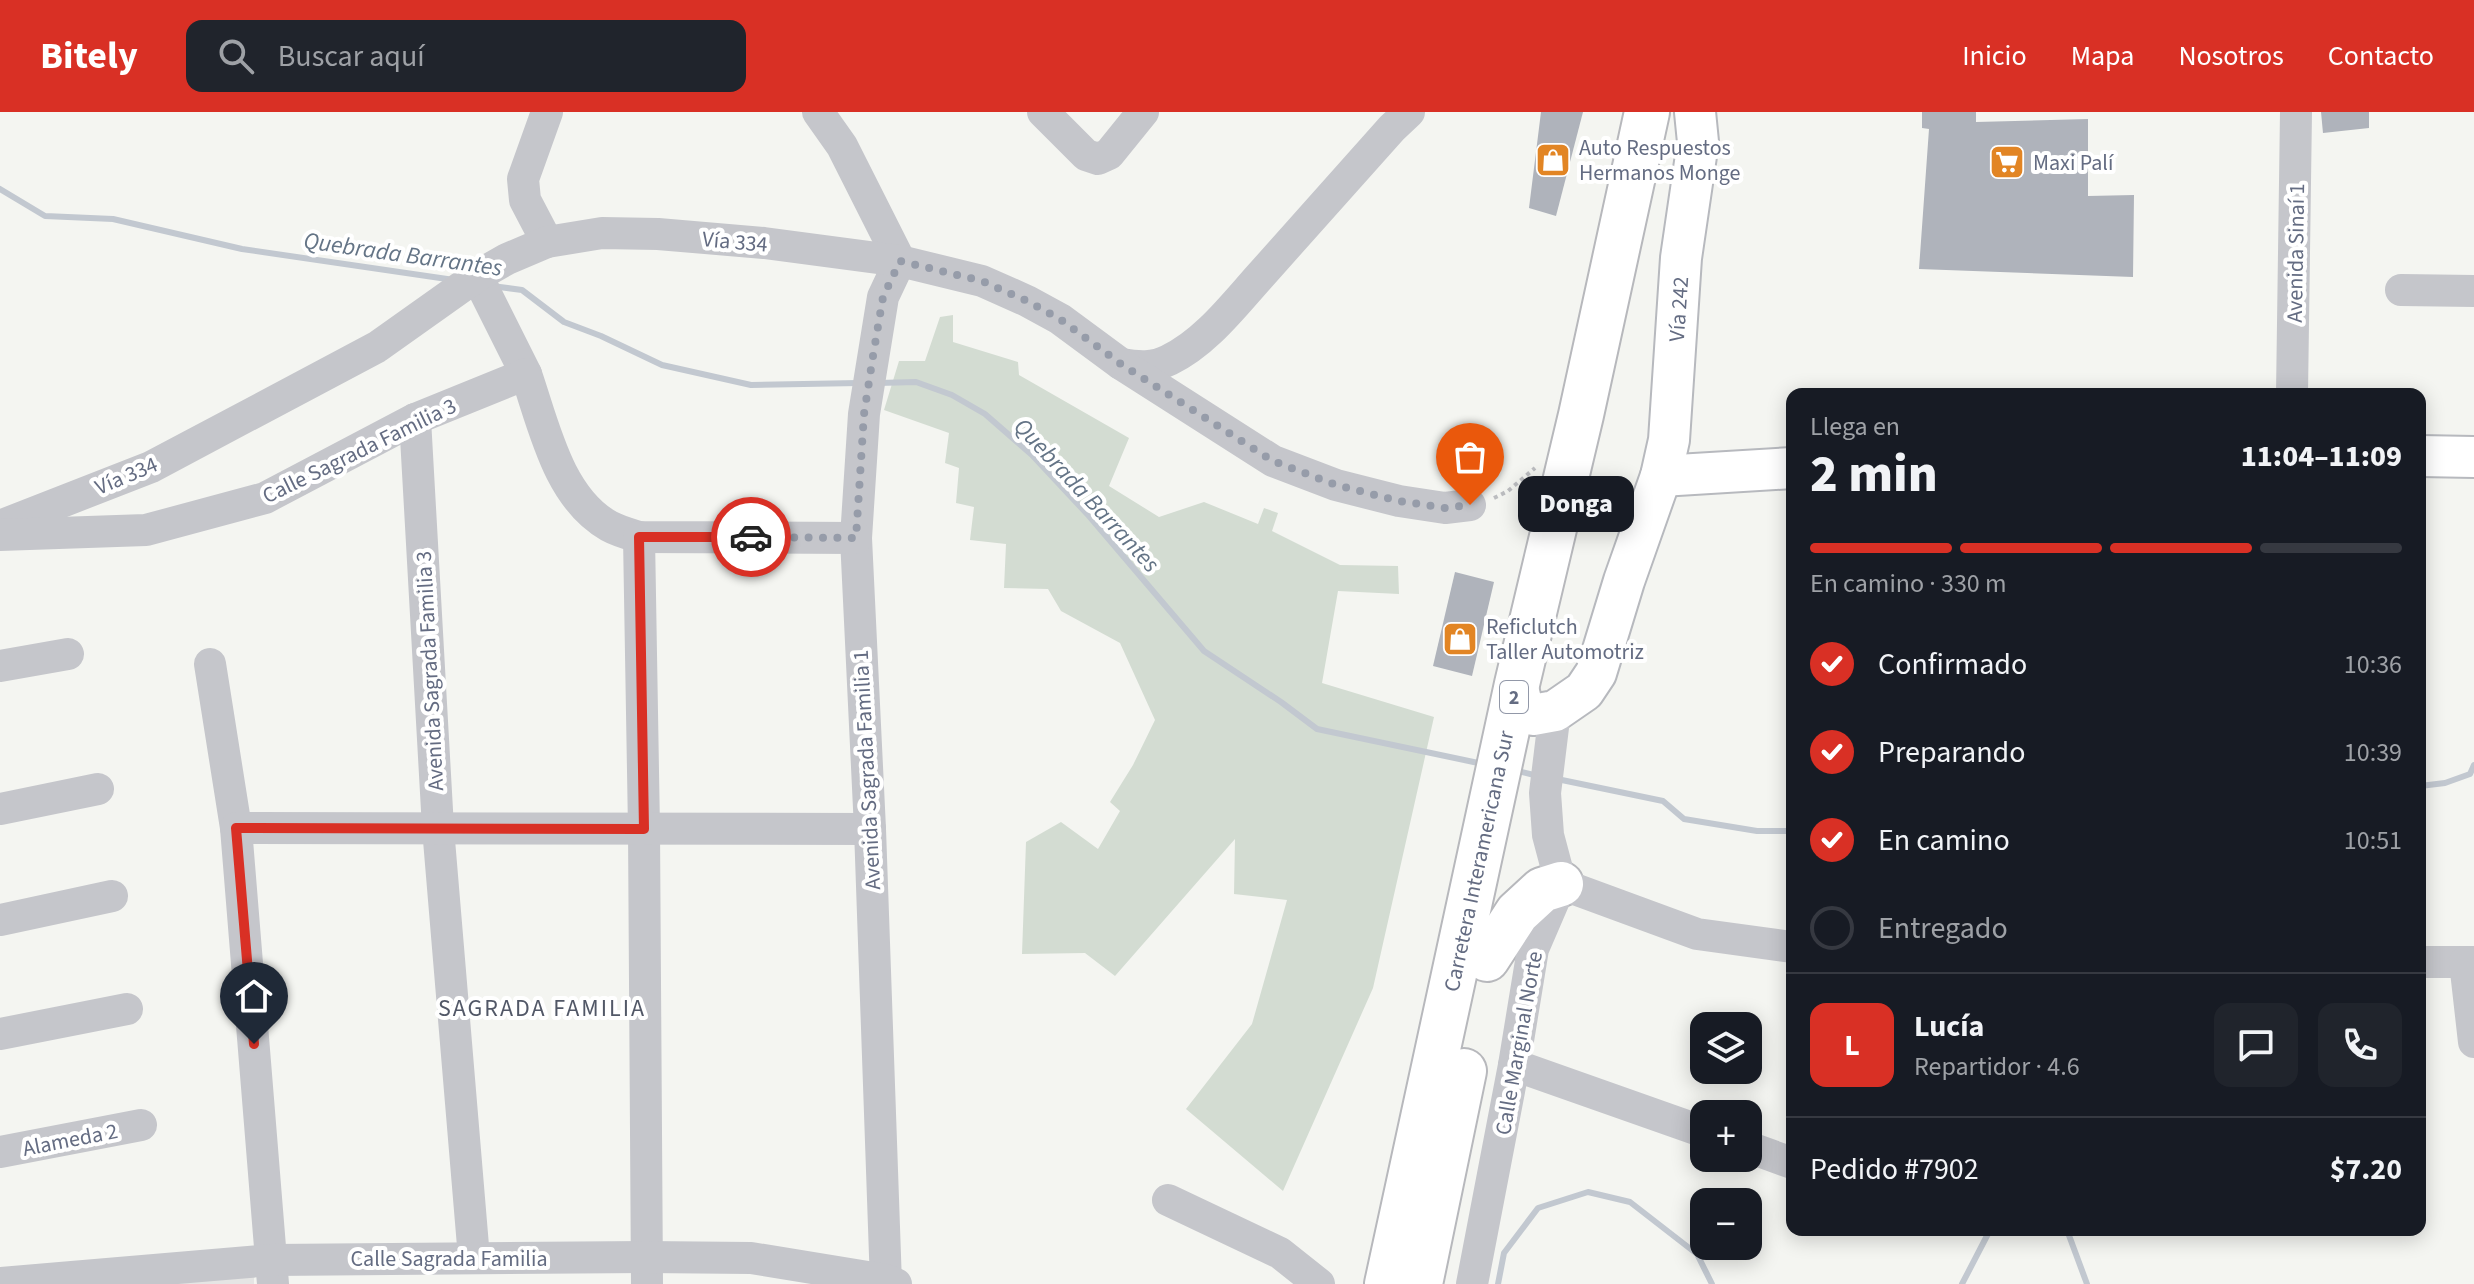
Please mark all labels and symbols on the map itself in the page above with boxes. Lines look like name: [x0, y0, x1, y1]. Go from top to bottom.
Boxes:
place label: Auto Respuestos Hermanos Monge: [1579, 132, 1740, 189]
shop icon: Auto Respuestos Hermanos Monge: [1534, 141, 1572, 179]
supermarket icon: Maxi Palí: [1988, 143, 2026, 181]
place label: Maxi Palí: [2033, 147, 2114, 179]
street label: Avenida Sinaí 1: [2279, 183, 2313, 323]
water label: Quebrada Barrantes: [301, 223, 505, 286]
street label: Vía 334: [701, 223, 769, 261]
street label: Vía 242: [1661, 275, 1697, 343]
street label: Calle Sagrada Familia 3: [257, 390, 462, 512]
water label: Quebrada Barrantes: [1006, 410, 1168, 581]
pin: [1436, 423, 1504, 505]
street label: Vía 334: [90, 448, 163, 503]
callout: Donga: [1518, 477, 1634, 533]
courier: [711, 497, 791, 577]
street label: Avenida Sagrada Familia 3: [408, 550, 452, 792]
place label: Reficlutch Taller Automotriz: [1486, 611, 1644, 668]
shop icon: Reficlutch Taller Automotriz: [1441, 620, 1479, 658]
street label: Avenida Sagrada Familia 1: [845, 649, 889, 891]
road number: 2: [1500, 681, 1528, 713]
street label: Carretera Interamericana Sur: [1436, 727, 1522, 995]
street label: Calle Marginal Norte: [1487, 949, 1551, 1138]
pin: [220, 962, 288, 1044]
district label: SAGRADA FAMILIA: [438, 991, 646, 1026]
street label: Alameda 2: [20, 1115, 121, 1165]
street label: Calle Sagrada Familia: [351, 1243, 547, 1275]

